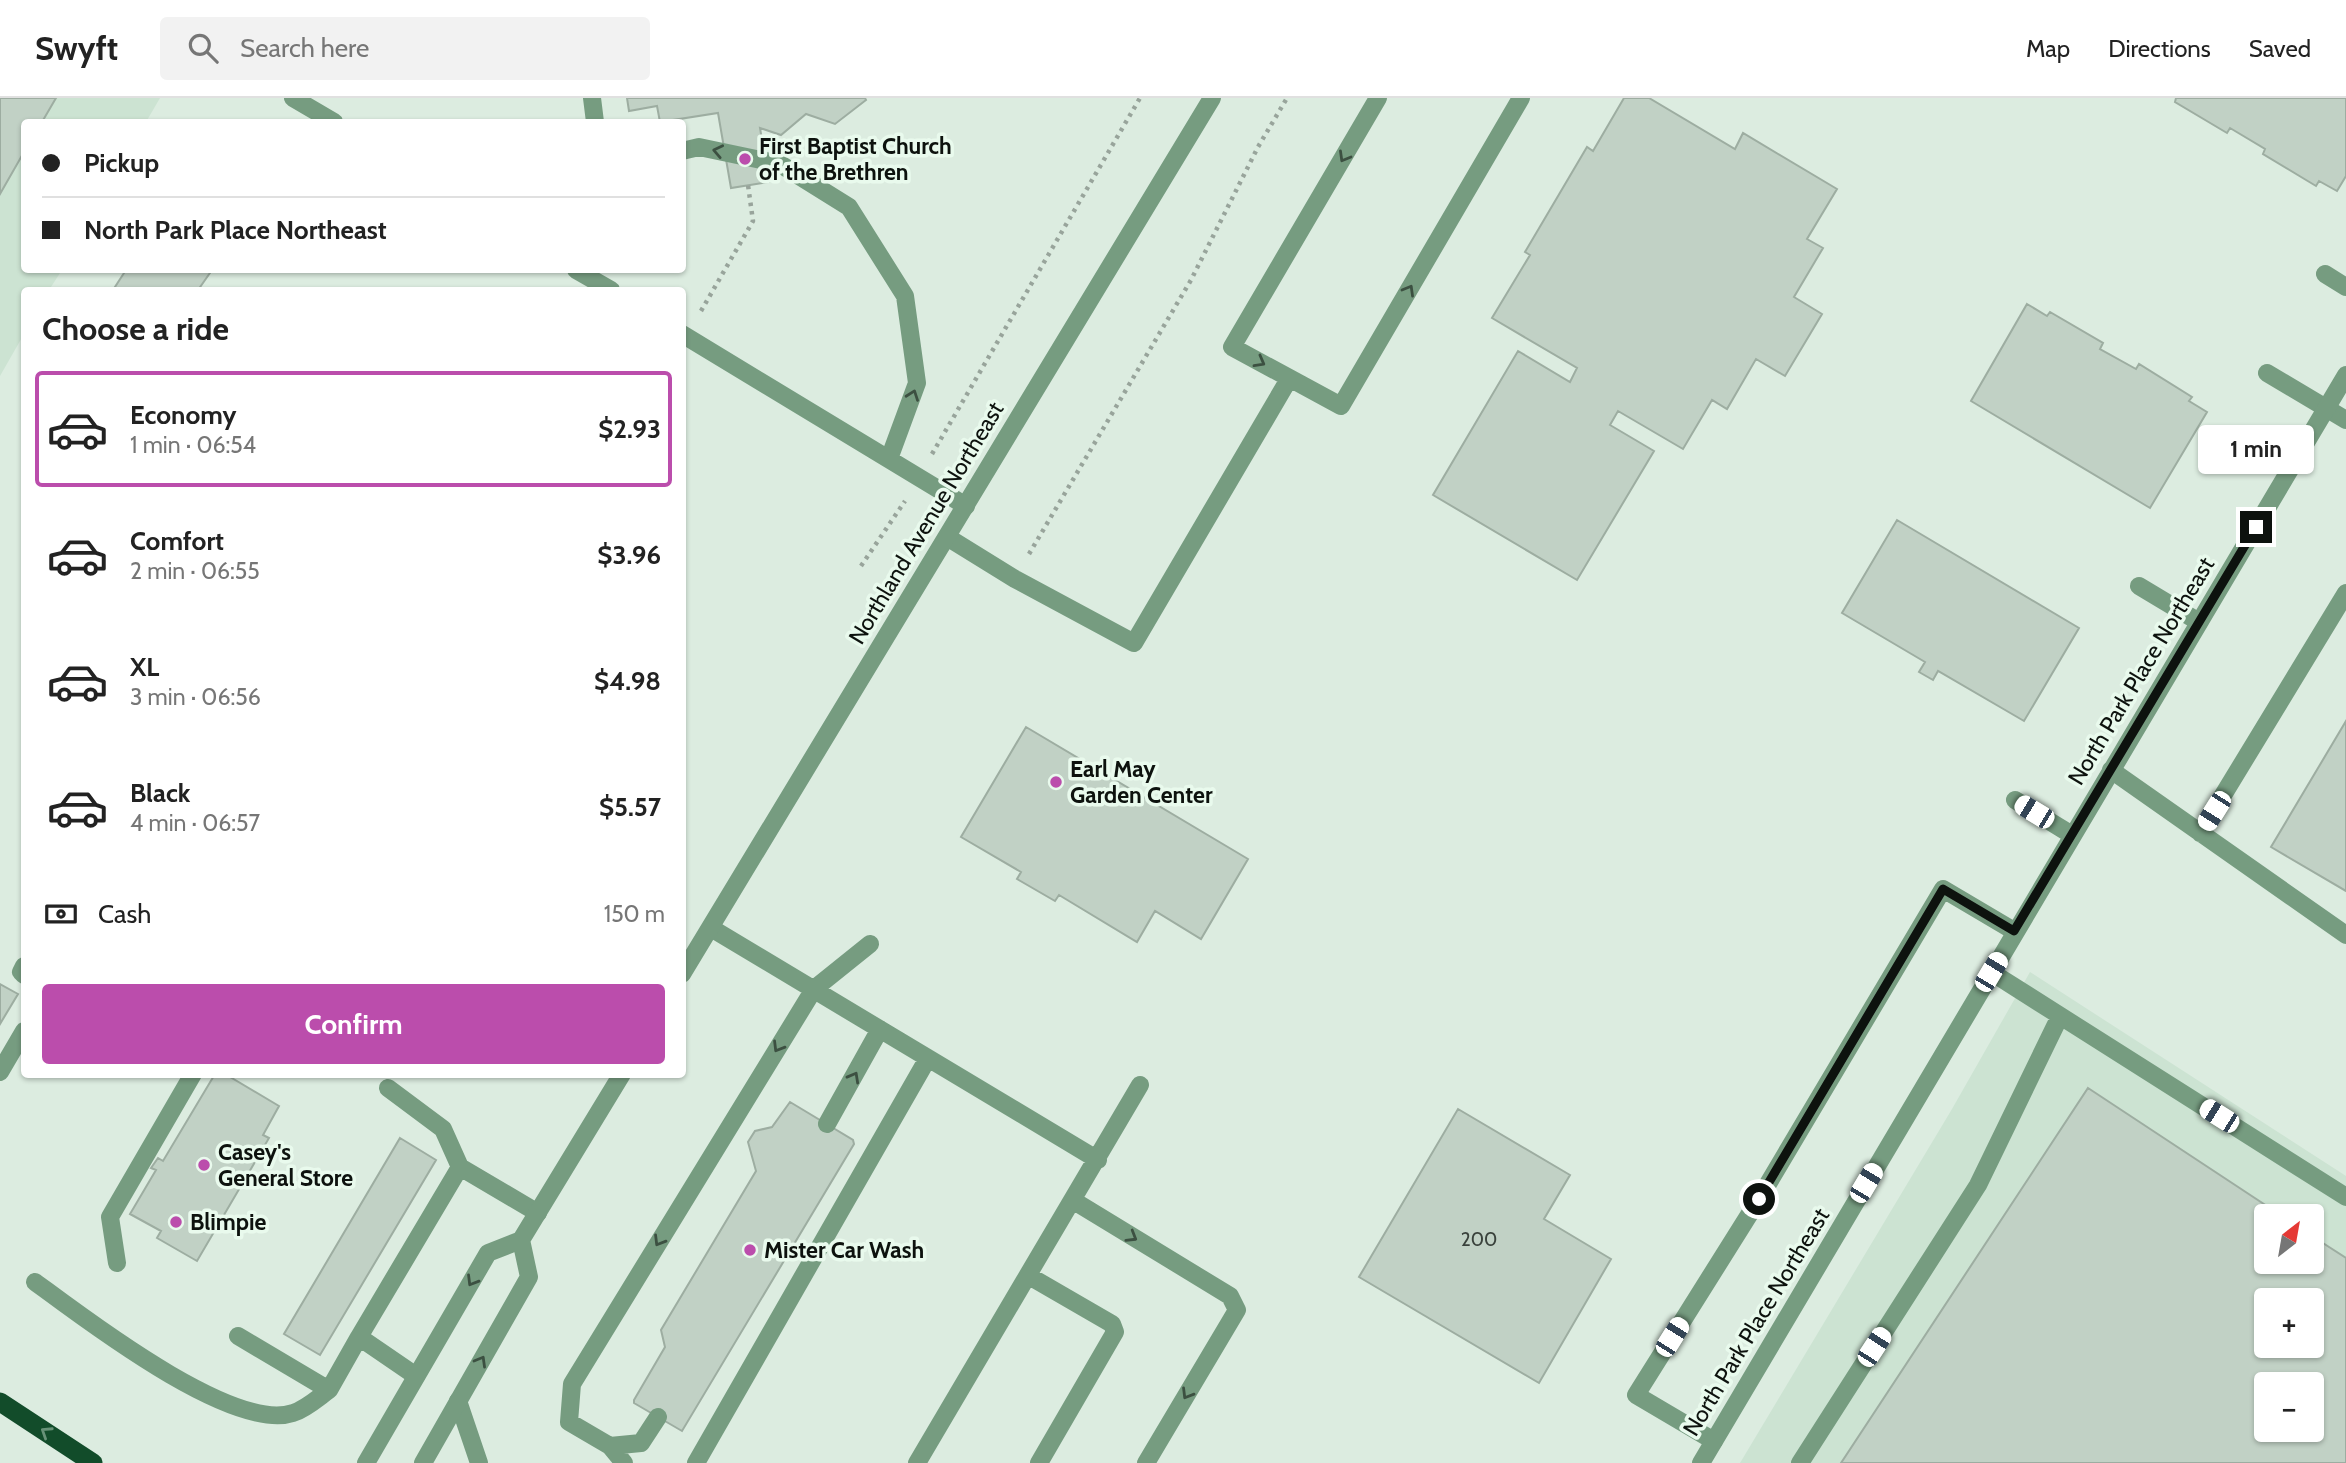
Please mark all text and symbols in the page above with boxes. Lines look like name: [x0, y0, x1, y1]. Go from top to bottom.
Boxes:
search box: [160, 17, 650, 80]
text: Swyft: [35, 28, 118, 68]
icon: search: [184, 29, 222, 67]
text: Search here: [240, 32, 369, 64]
text: Map: [2026, 34, 2070, 63]
text: Directions: [2108, 34, 2211, 63]
text: Saved: [2249, 34, 2311, 63]
place label: First Baptist Church of the Brethren: [759, 132, 952, 186]
one-way arrow: [712, 145, 724, 160]
text: Pickup: [84, 147, 159, 179]
one-way arrow: [1339, 149, 1352, 162]
marker: First Baptist Church of the Brethren: [737, 151, 753, 167]
text: North Park Place Northeast: [84, 214, 387, 246]
one-way arrow: [1401, 284, 1414, 297]
text: Choose a ride: [42, 309, 229, 348]
one-way arrow: [1253, 354, 1265, 368]
one-way arrow: [904, 389, 918, 401]
street label: Northland Avenue Northeast: [843, 397, 1010, 649]
icon: car: [46, 398, 109, 461]
text: Economy: [130, 399, 236, 431]
text: $2.93: [598, 413, 661, 445]
callout: 1 min: [2198, 426, 2314, 474]
text: 1 min · 06:54: [130, 431, 256, 459]
text: 1 min: [2230, 435, 2282, 463]
route end: [2240, 511, 2272, 543]
icon: car: [46, 524, 109, 587]
text: Comfort: [130, 525, 224, 557]
text: $3.96: [597, 539, 661, 571]
street label: North Park Place Northeast: [2062, 552, 2220, 790]
text: 2 min · 06:55: [130, 557, 260, 585]
icon: car: [46, 650, 109, 713]
text: XL: [130, 651, 159, 683]
text: $4.98: [594, 665, 661, 697]
text: 3 min · 06:56: [130, 683, 261, 711]
place label: Earl May Garden Center: [1070, 755, 1213, 809]
marker: Earl May Garden Center: [1048, 774, 1064, 790]
icon: car: [46, 776, 109, 839]
text: Black: [130, 777, 190, 809]
car: [2194, 788, 2235, 834]
text: $5.57: [599, 791, 661, 823]
car: [2011, 792, 2058, 832]
text: 4 min · 06:57: [130, 809, 260, 837]
icon: cash: [42, 895, 80, 933]
text: Cash: [98, 898, 151, 930]
text: 150 m: [604, 900, 665, 928]
car: [1972, 949, 2011, 995]
button: Confirm: [42, 984, 665, 1064]
one-way arrow: [774, 1040, 787, 1053]
one-way arrow: [846, 1071, 859, 1084]
car: [2196, 1096, 2243, 1136]
place label: Casey's General Store: [218, 1138, 353, 1192]
marker: Casey's General Store: [196, 1157, 212, 1173]
car: [1847, 1160, 1886, 1206]
route start: [1743, 1183, 1775, 1215]
street label: North Park Place Northeast: [1677, 1203, 1835, 1441]
north arrow: [2254, 1204, 2324, 1274]
map controls: [2254, 1204, 2324, 1442]
place label: Blimpie: [190, 1208, 266, 1236]
marker: Blimpie: [168, 1214, 184, 1230]
one-way arrow: [1125, 1228, 1138, 1241]
house number: 200: [1461, 1228, 1497, 1251]
one-way arrow: [655, 1234, 668, 1247]
place label: Mister Car Wash: [764, 1236, 924, 1264]
marker: Mister Car Wash: [742, 1242, 758, 1258]
one-way arrow: [467, 1273, 480, 1286]
button: +: [2254, 1288, 2324, 1358]
car: [1652, 1314, 1693, 1360]
car: [1854, 1324, 1895, 1370]
one-way arrow: [473, 1356, 486, 1369]
button: −: [2254, 1372, 2324, 1442]
one-way arrow: [1183, 1386, 1196, 1399]
one-way arrow: [41, 1428, 54, 1441]

